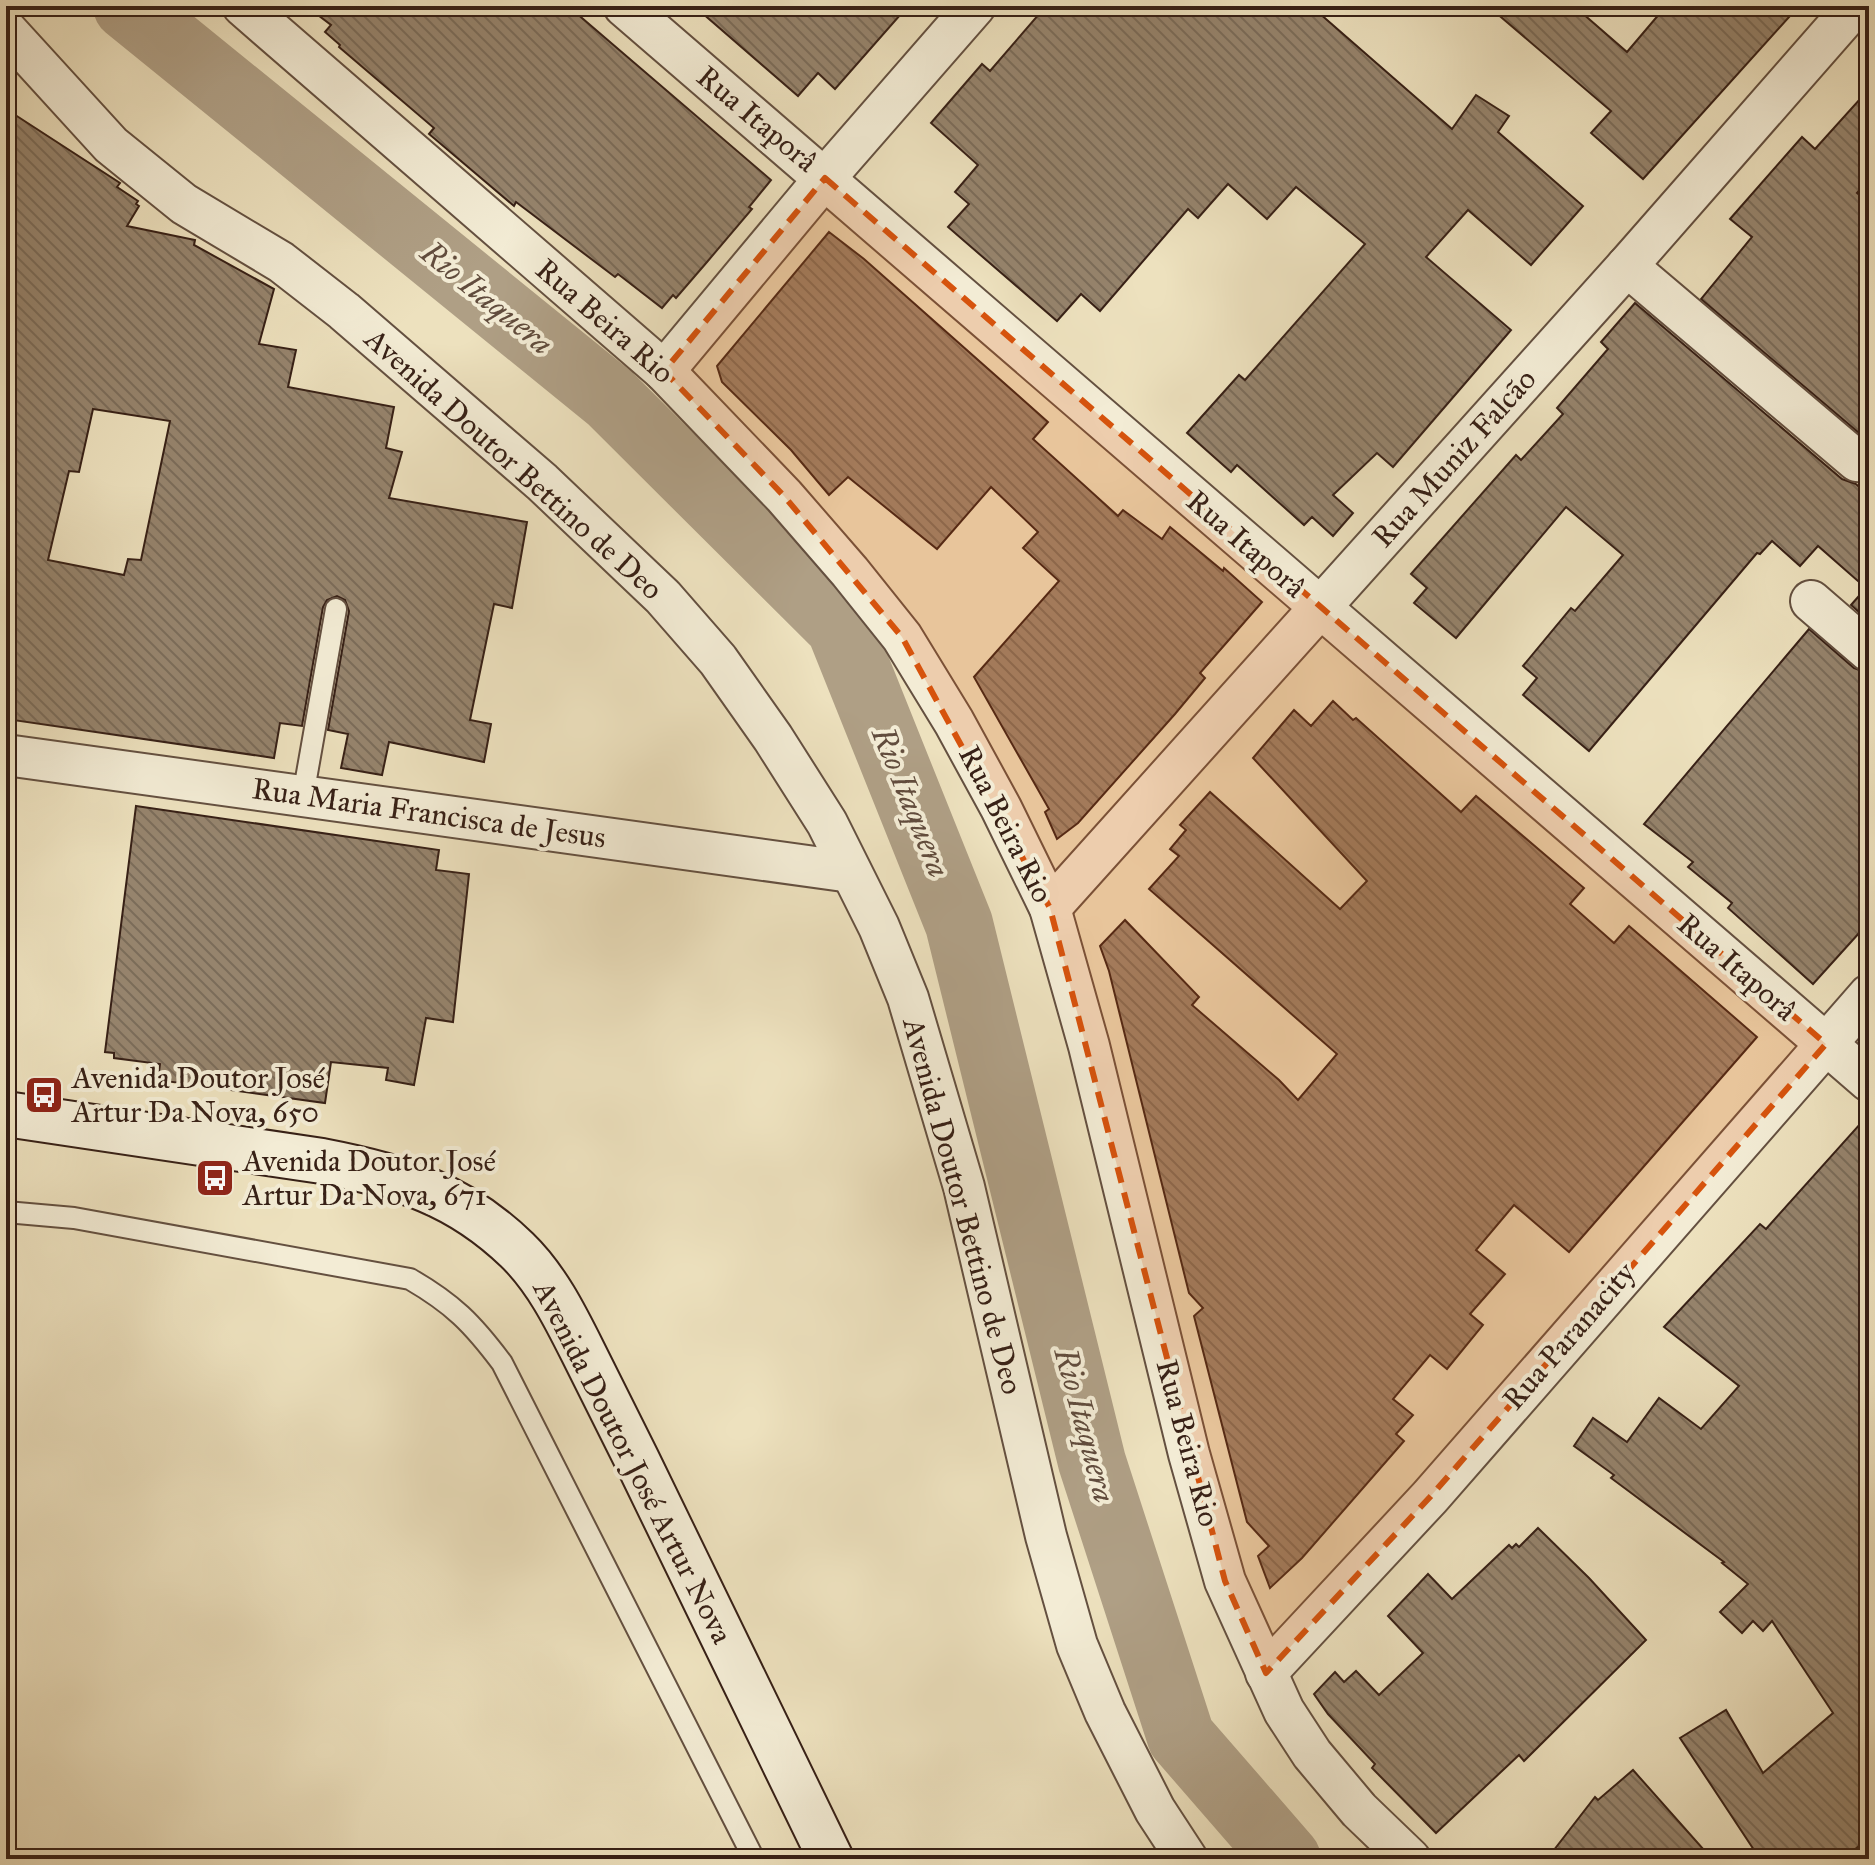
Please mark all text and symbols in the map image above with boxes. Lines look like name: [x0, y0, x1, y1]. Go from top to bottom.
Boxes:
street label: Rua Itaporâ: [690, 58, 825, 180]
water label: Rio Itaquera: [412, 232, 561, 363]
street label: Rua Beira Rio: [528, 251, 682, 391]
street label: Avenida Doutor Bettino de Deo: [356, 319, 670, 607]
street label: Rua Muniz Falcão: [1364, 361, 1544, 555]
street label: Rua Itaporâ: [1179, 483, 1313, 606]
water label: Rio Itaquera: [863, 720, 959, 883]
street label: Rua Beira Rio: [951, 739, 1061, 909]
street label: Rua Maria Francisca de Jesus: [250, 770, 608, 856]
street label: Rua Itaporâ: [1670, 906, 1804, 1029]
street label: Avenida Doutor Bettino de Deo: [895, 1012, 1031, 1398]
place label: Avenida Doutor José Artur Da Nova, 650: [70, 1060, 325, 1130]
bus stop icon: Avenida Doutor José Artur Da Nova, 650: [23, 1074, 65, 1116]
place label: Avenida Doutor José Artur Da Nova, 671: [241, 1143, 496, 1213]
bus stop icon: Avenida Doutor José Artur Da Nova, 671: [194, 1157, 236, 1199]
street label: Rua Paranacity: [1495, 1254, 1643, 1417]
street label: Avenida Doutor José Artur Nova: [525, 1273, 740, 1650]
water label: Rio Itaquera: [1045, 1343, 1124, 1507]
street label: Rua Beira Rio: [1148, 1356, 1228, 1530]

